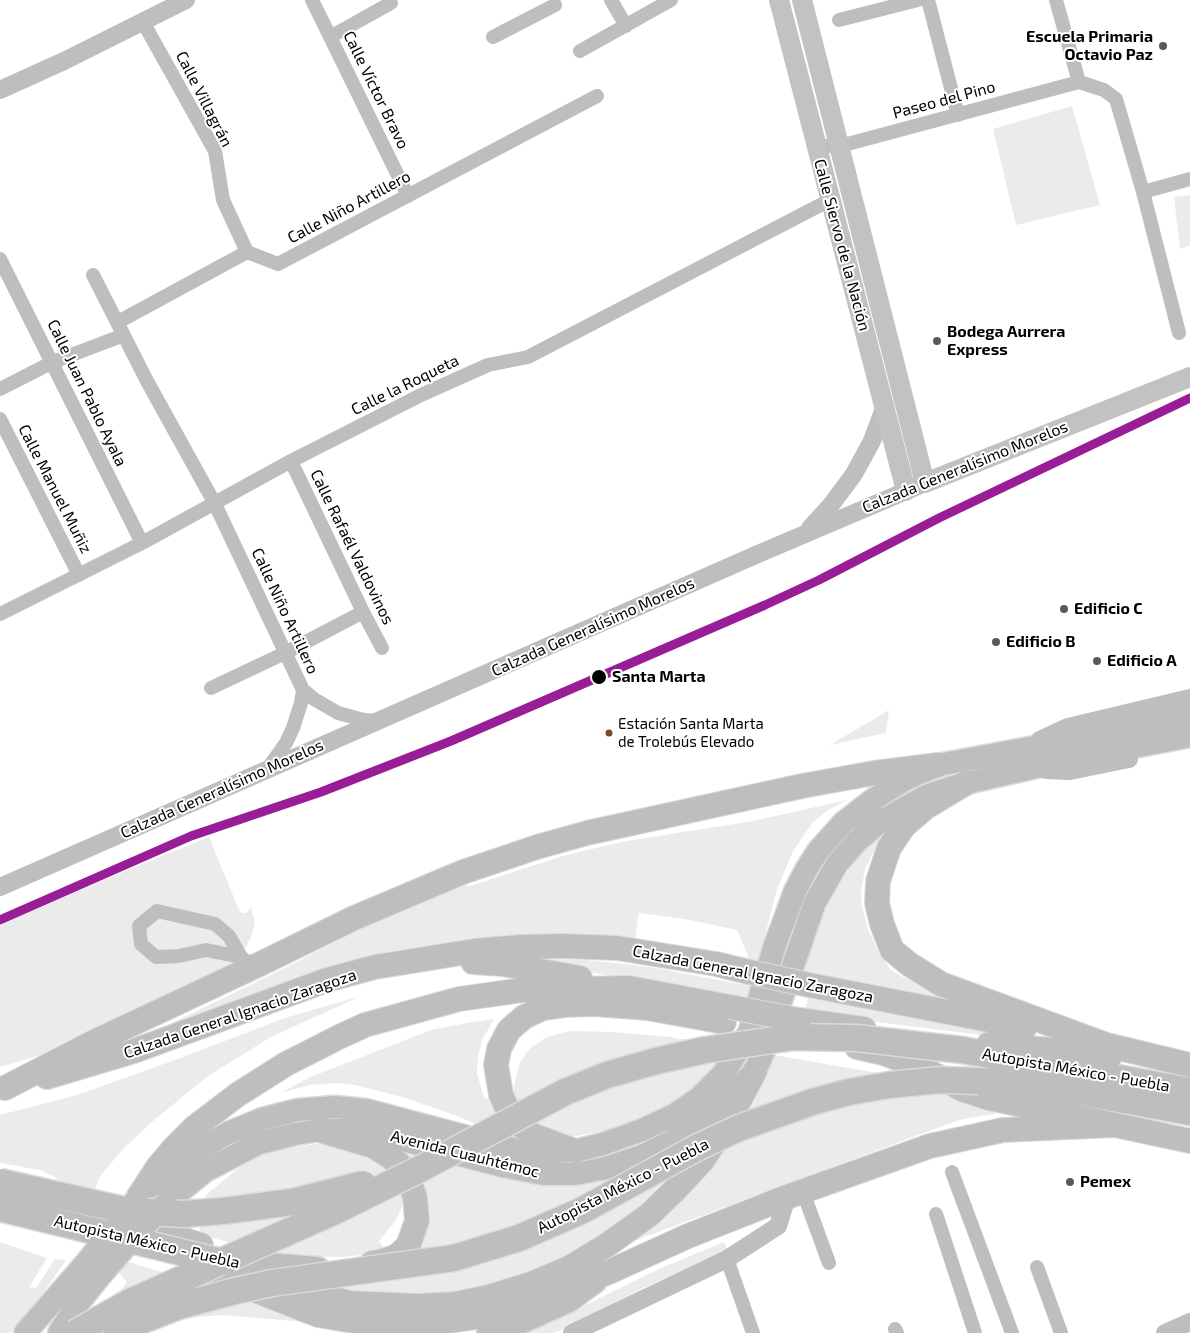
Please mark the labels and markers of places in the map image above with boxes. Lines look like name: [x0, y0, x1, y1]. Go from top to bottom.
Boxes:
place label: Escuela Primaria Octavio Paz: [1026, 27, 1153, 65]
marker: Escuela Primaria Octavio Paz: [1157, 40, 1169, 52]
place label: Bodega Aurrera Express: [947, 322, 1065, 360]
marker: Bodega Aurrera Express: [931, 335, 943, 347]
place label: Edificio C: [1074, 599, 1143, 619]
marker: Edificio C: [1058, 603, 1070, 615]
place label: Edificio B: [1006, 632, 1076, 652]
marker: Edificio B: [990, 636, 1002, 648]
place label: Edificio A: [1107, 651, 1177, 671]
marker: Edificio A: [1091, 655, 1103, 667]
place label: Santa Marta: [612, 667, 706, 687]
marker: Santa Marta: [590, 668, 608, 686]
place label: Estación Santa Marta de Trolebús Elevado: [618, 715, 764, 750]
marker: Estación Santa Marta de Trolebús Elevado: [604, 728, 614, 738]
place label: Pemex: [1080, 1172, 1131, 1192]
marker: Pemex: [1064, 1176, 1076, 1188]

